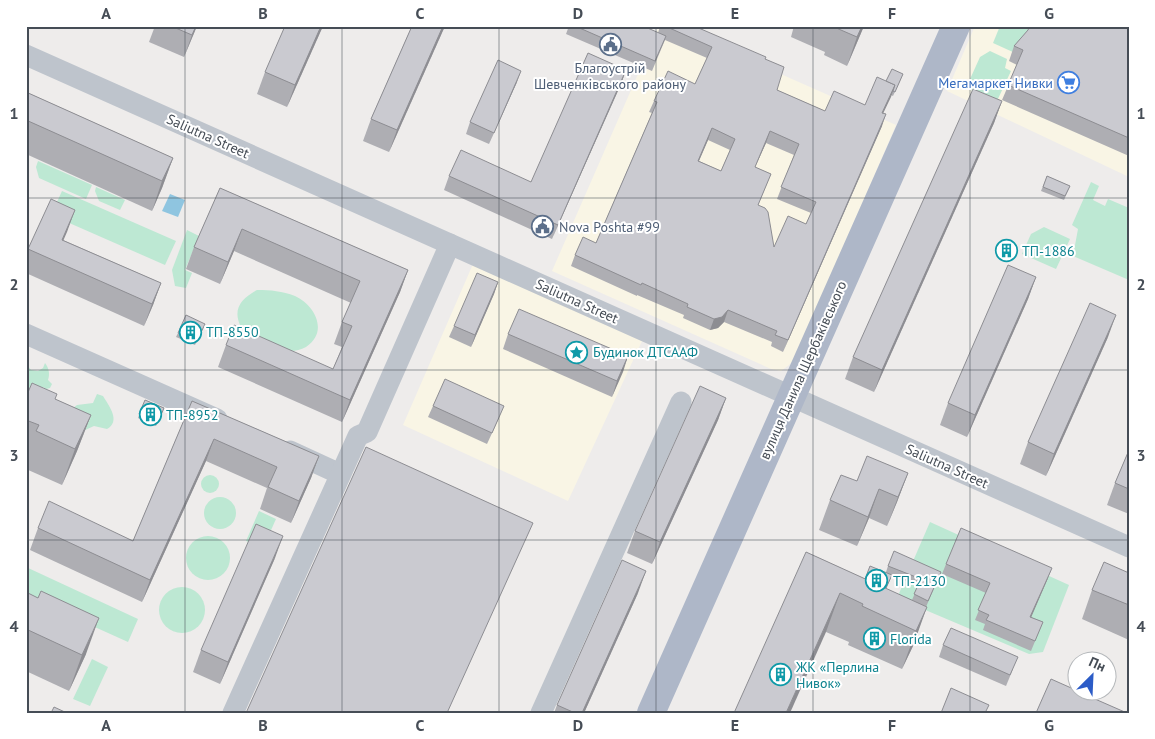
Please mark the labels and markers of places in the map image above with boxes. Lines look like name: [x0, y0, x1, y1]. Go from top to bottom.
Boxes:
public building icon: Благоустрій Шевченківського району: [598, 33, 622, 57]
place label: Благоустрій Шевченківського району: [534, 59, 687, 93]
supermarket icon: Мегамаркет Нивки: [1057, 71, 1081, 95]
place label: Мегамаркет Нивки: [938, 74, 1053, 92]
public building icon: Nova Poshta #99: [531, 215, 555, 239]
place label: Nova Poshta #99: [559, 218, 660, 236]
building icon: ТП-1886: [994, 239, 1018, 263]
place label: ТП-1886: [1022, 242, 1075, 260]
building icon: ТП-8550: [178, 320, 202, 344]
place label: ТП-8550: [206, 323, 259, 341]
place icon: Будинок ДТСААФ: [565, 340, 589, 364]
place label: Будинок ДТСААФ: [593, 343, 698, 361]
building icon: ТП-8952: [138, 403, 162, 427]
place label: ТП-8952: [166, 406, 219, 424]
building icon: ТП-2130: [865, 569, 889, 593]
place label: ТП-2130: [893, 572, 946, 590]
building icon: Florida: [862, 627, 886, 651]
place label: Florida: [890, 630, 932, 648]
place label: ЖК «Перлина Нивок»: [795, 658, 879, 692]
building icon: ЖК «Перлина Нивок»: [768, 663, 792, 687]

